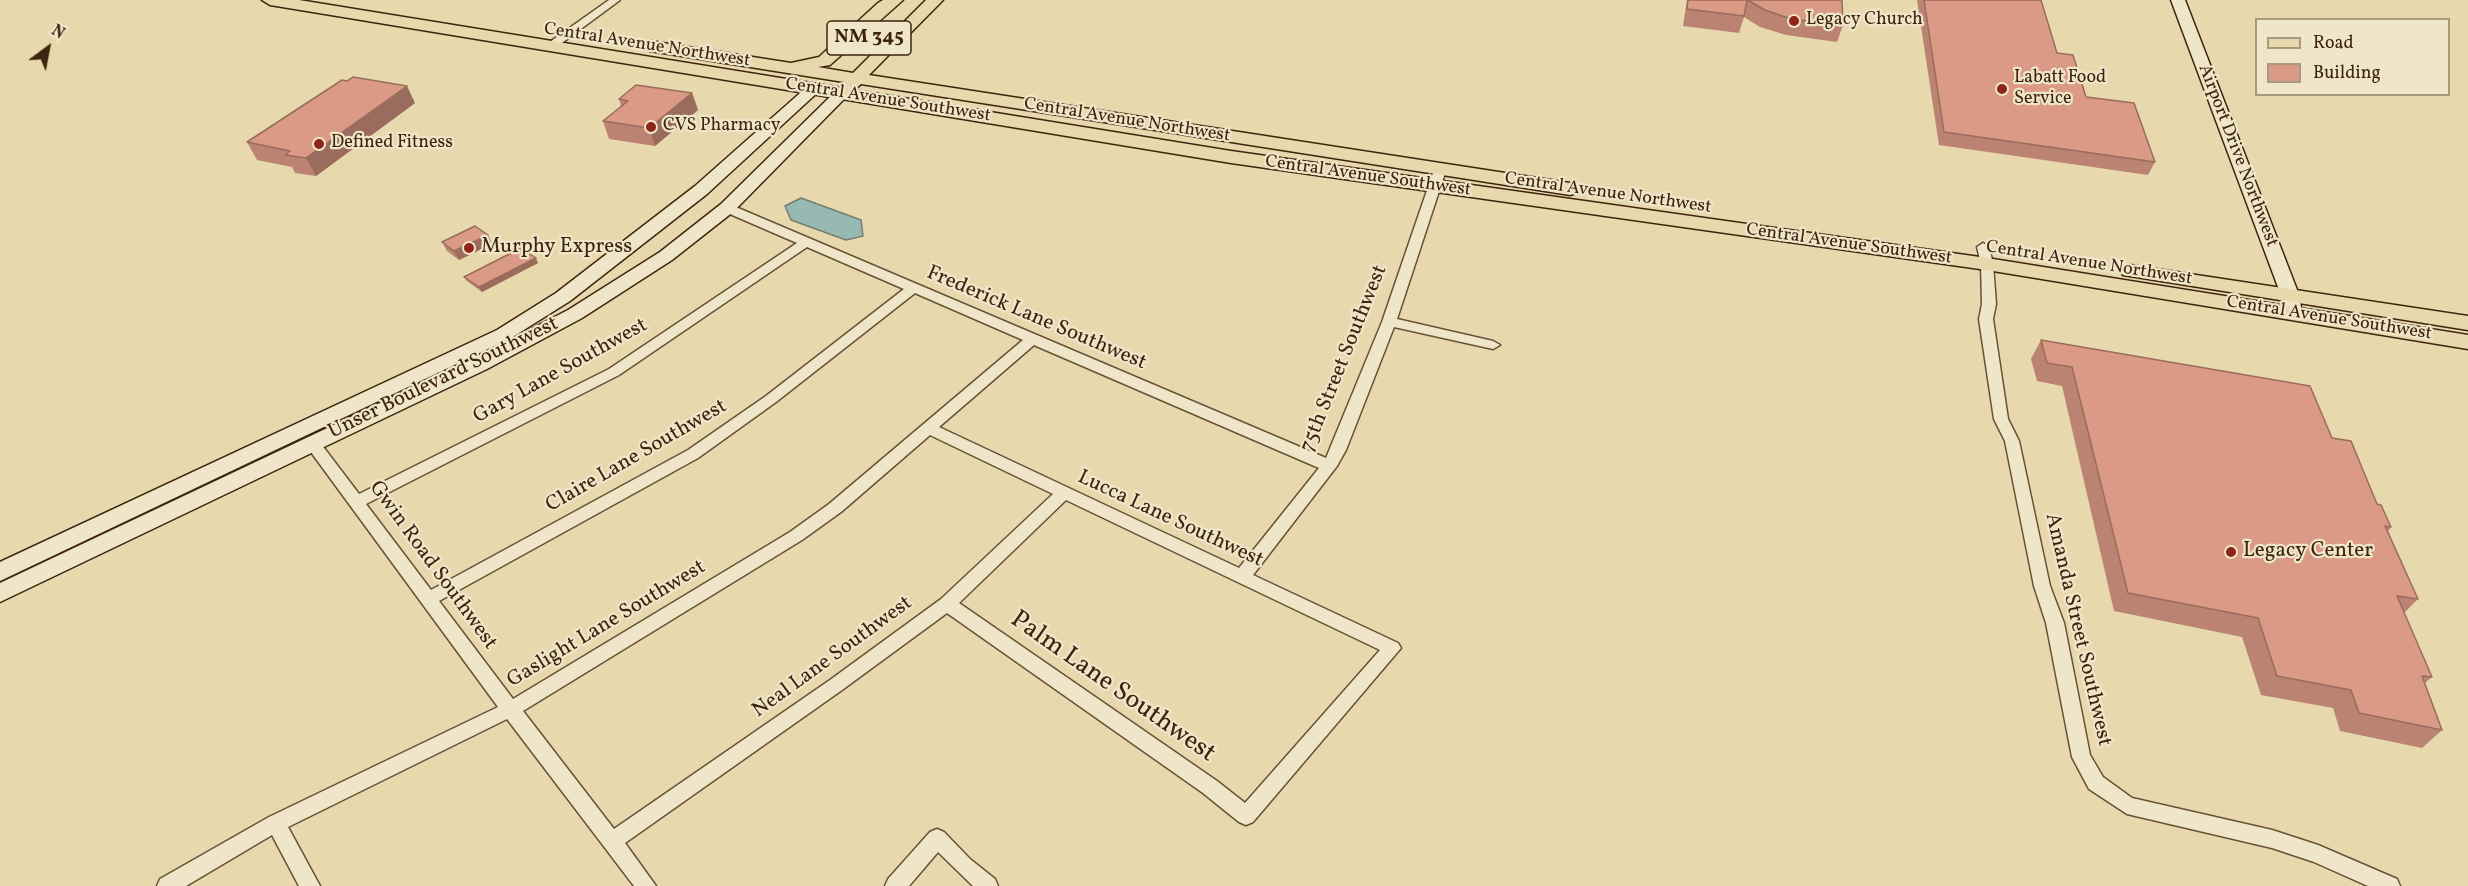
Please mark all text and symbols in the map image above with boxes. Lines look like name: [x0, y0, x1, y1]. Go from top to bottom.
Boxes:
place label: Legacy Church: [1806, 10, 1923, 32]
marker: Legacy Church: [1787, 14, 1801, 28]
north arrow: [18, 18, 78, 78]
legend: [2255, 18, 2450, 96]
street label: Central Avenue Northwest: [542, 19, 752, 73]
text: N: [47, 20, 68, 45]
road number: NM 345: [827, 21, 911, 55]
text: Road: [2313, 31, 2354, 56]
text: Building: [2313, 61, 2381, 86]
street label: Airport Drive Northwest: [2192, 62, 2282, 250]
place label: Labatt Food Service: [2014, 68, 2106, 110]
street label: Central Avenue Southwest: [784, 74, 992, 128]
marker: Labatt Food Service: [1995, 82, 2009, 96]
street label: Central Avenue Northwest: [1022, 94, 1232, 148]
place label: CVS Pharmacy: [663, 116, 780, 138]
marker: CVS Pharmacy: [644, 120, 658, 134]
place label: Defined Fitness: [331, 133, 453, 155]
marker: Defined Fitness: [312, 137, 326, 151]
street label: Central Avenue Southwest: [1264, 152, 1472, 202]
street label: Central Avenue Northwest: [1503, 169, 1713, 219]
street label: Central Avenue Southwest: [1745, 220, 1953, 270]
place label: Murphy Express: [481, 235, 632, 261]
street label: Central Avenue Northwest: [1984, 237, 2194, 291]
marker: Murphy Express: [462, 241, 476, 255]
street label: Frederick Lane Southwest: [922, 261, 1150, 377]
street label: 75th Street Southwest: [1296, 262, 1394, 456]
street label: Central Avenue Southwest: [2225, 292, 2433, 346]
street label: Unser Boulevard Southwest: [325, 312, 563, 446]
street label: Gary Lane Southwest: [470, 314, 652, 430]
street label: Claire Lane Southwest: [542, 395, 732, 519]
street label: Lucca Lane Southwest: [1073, 466, 1267, 574]
street label: Gwin Road Southwest: [362, 477, 502, 655]
street label: Amanda Street Southwest: [2038, 511, 2116, 749]
place label: Legacy Center: [2243, 539, 2373, 565]
marker: Legacy Center: [2224, 545, 2238, 559]
street label: Gaslight Lane Southwest: [503, 556, 711, 694]
street label: Neal Lane Southwest: [748, 592, 918, 724]
street label: Palm Lane Southwest: [1003, 605, 1221, 771]

